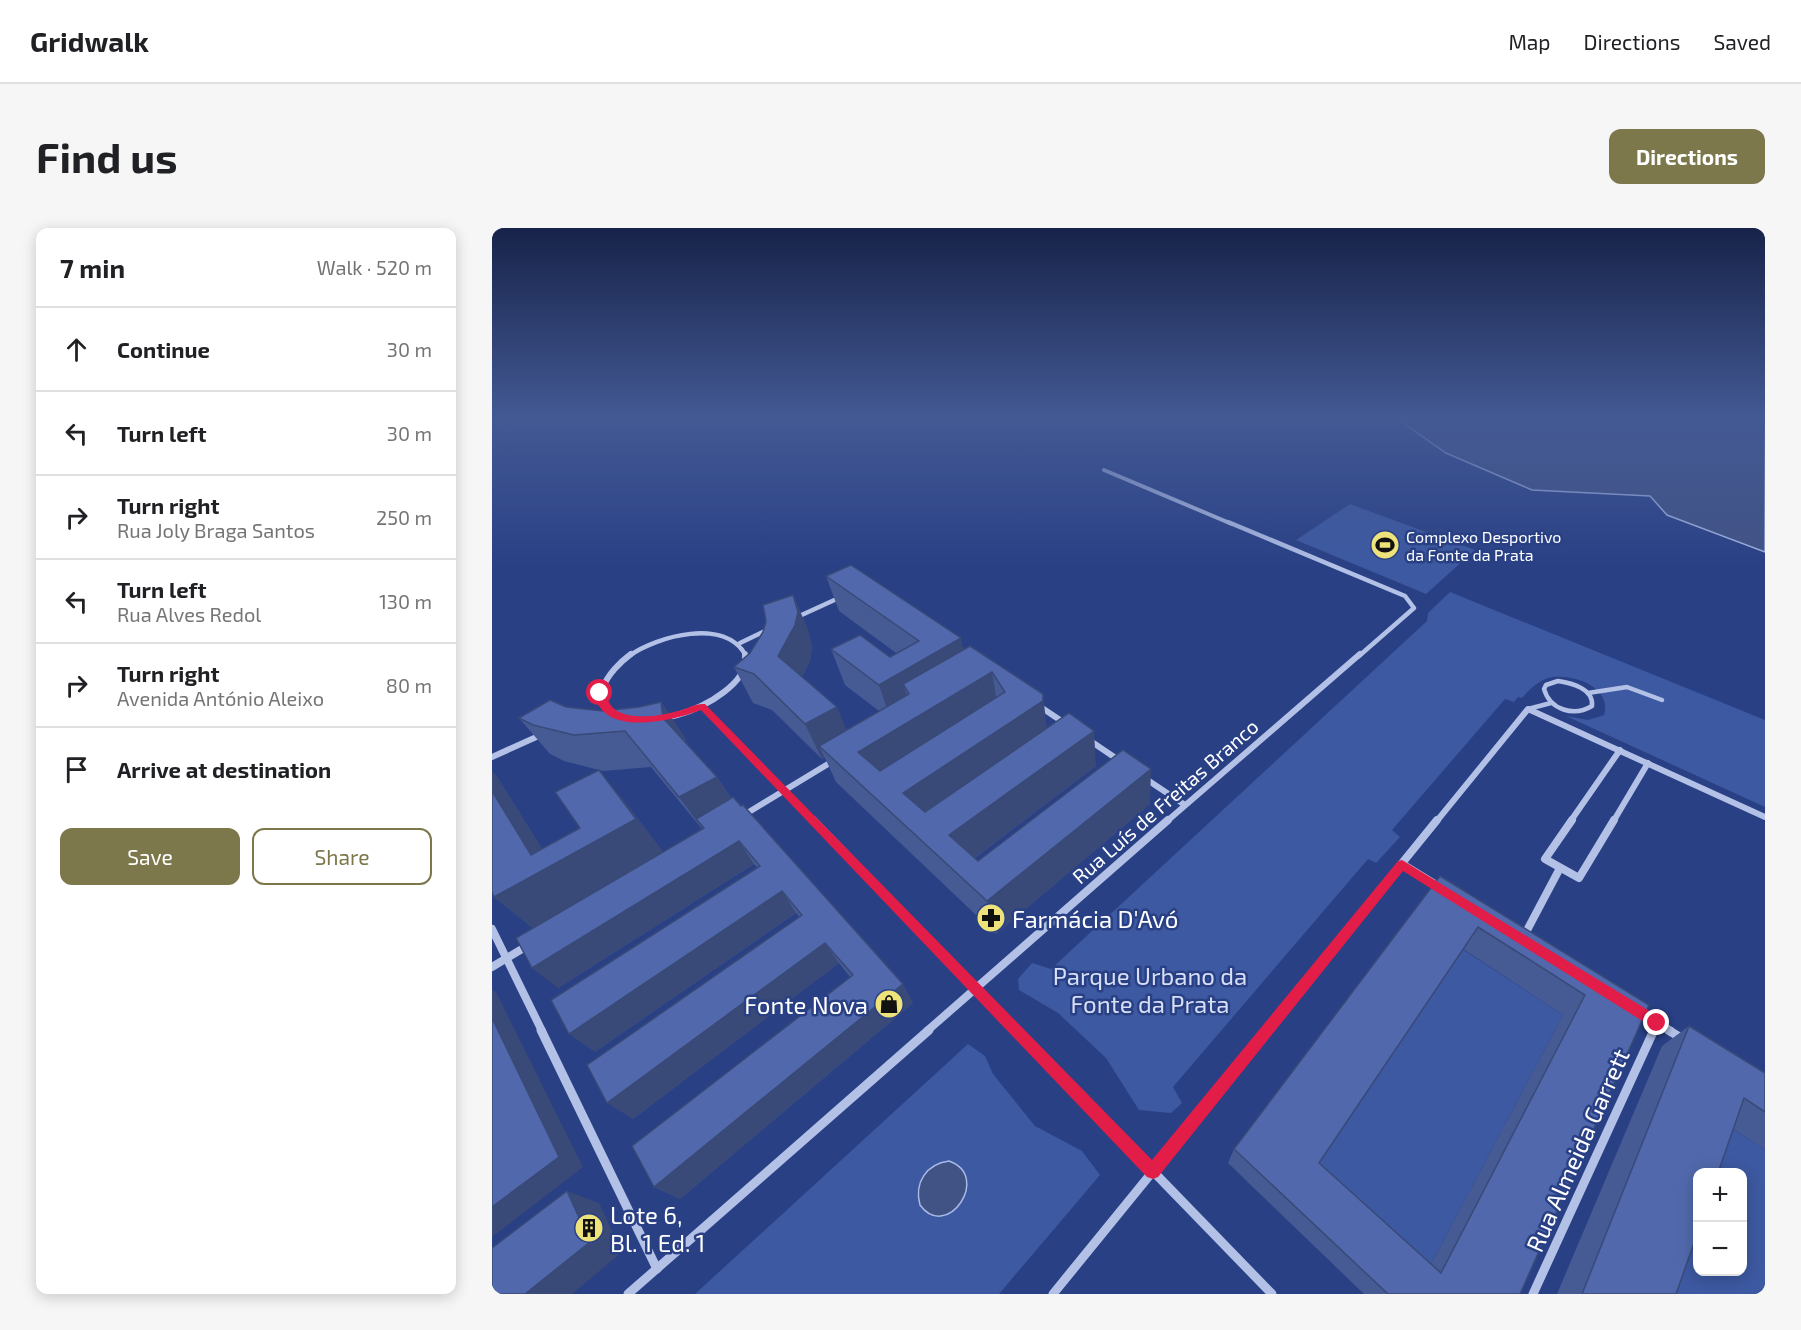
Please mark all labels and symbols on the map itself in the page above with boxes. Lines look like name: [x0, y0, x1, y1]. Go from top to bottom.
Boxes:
place label: Complexo Desportivo da Fonte da Prata: [1406, 527, 1561, 564]
sports icon: Complexo Desportivo da Fonte da Prata: [1369, 529, 1401, 561]
route start: [586, 679, 612, 705]
street label: Rua Luís de Freitas Branco: [1067, 714, 1263, 888]
pharmacy icon: Farmácia D'Avó: [975, 902, 1007, 934]
place label: Farmácia D'Avó: [1012, 904, 1178, 933]
park label: Parque Urbano da Fonte da Prata: [1053, 961, 1247, 1018]
shop icon: Fonte Nova: [873, 988, 905, 1020]
place label: Fonte Nova: [744, 990, 868, 1019]
route end: [1643, 1009, 1669, 1035]
street label: Rua Almeida Garrett: [1519, 1044, 1635, 1256]
place label: Lote 6, Bl. 1 Ed. 1: [610, 1200, 705, 1257]
building icon: Lote 6, Bl. 1 Ed. 1: [573, 1212, 605, 1244]

